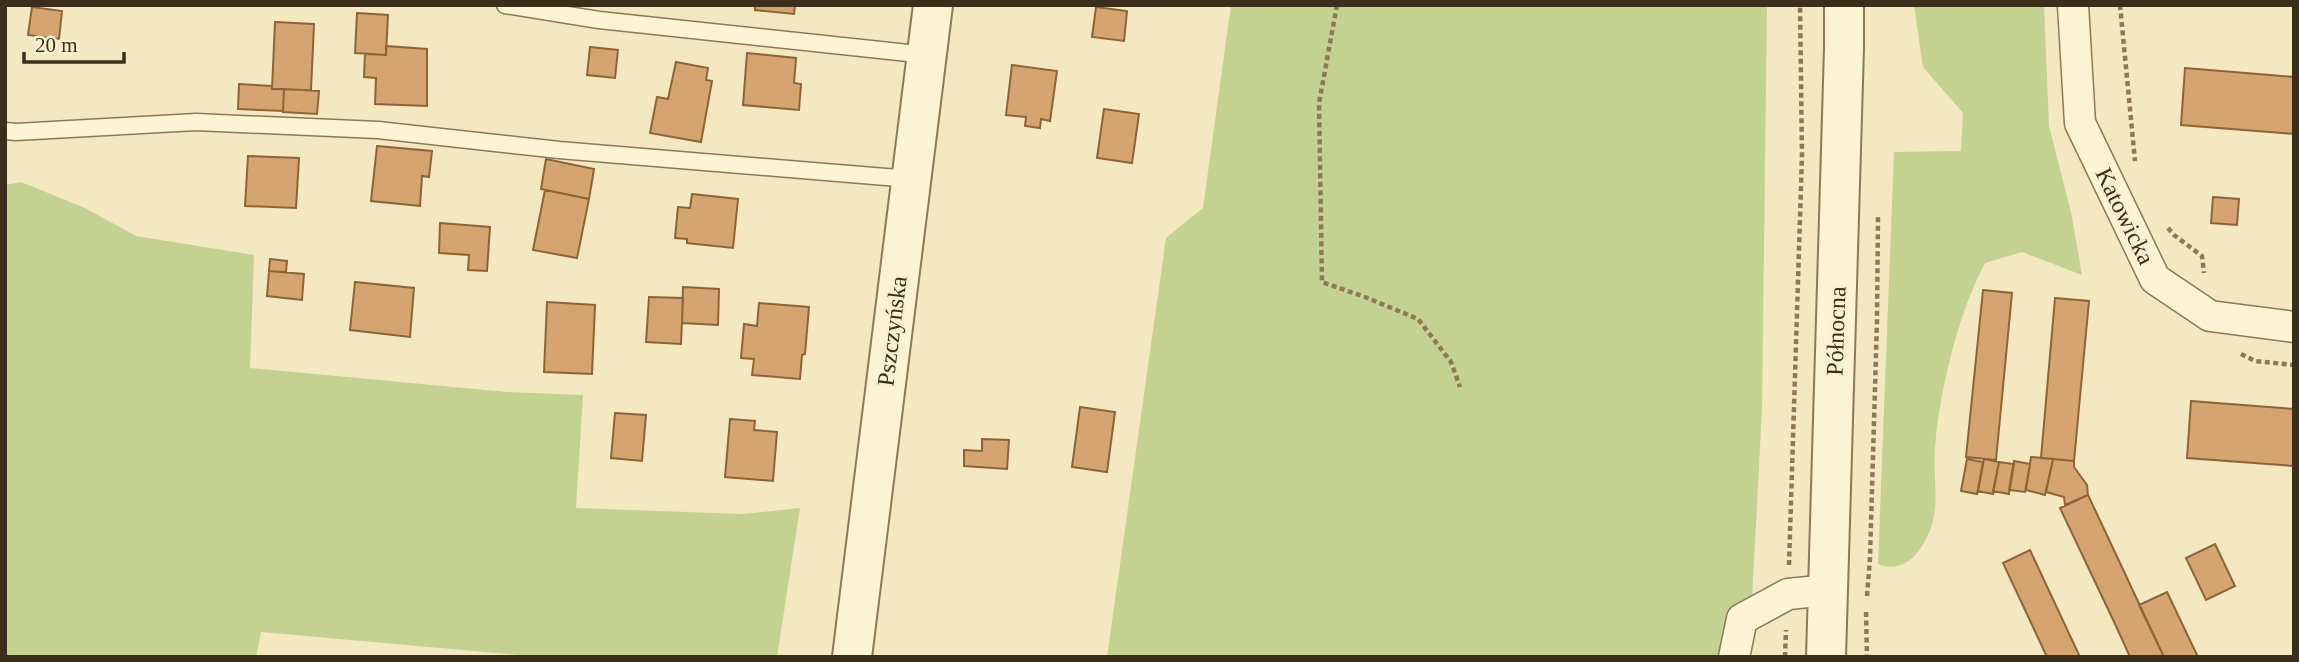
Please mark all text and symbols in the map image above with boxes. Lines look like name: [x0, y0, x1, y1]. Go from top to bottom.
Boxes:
scale bar: [24, 21, 124, 65]
text: 20 m: [35, 33, 78, 57]
street label: Katowicka: [2091, 164, 2160, 269]
street label: Pszczyńska: [872, 274, 912, 387]
street label: Północna: [1821, 286, 1851, 376]

